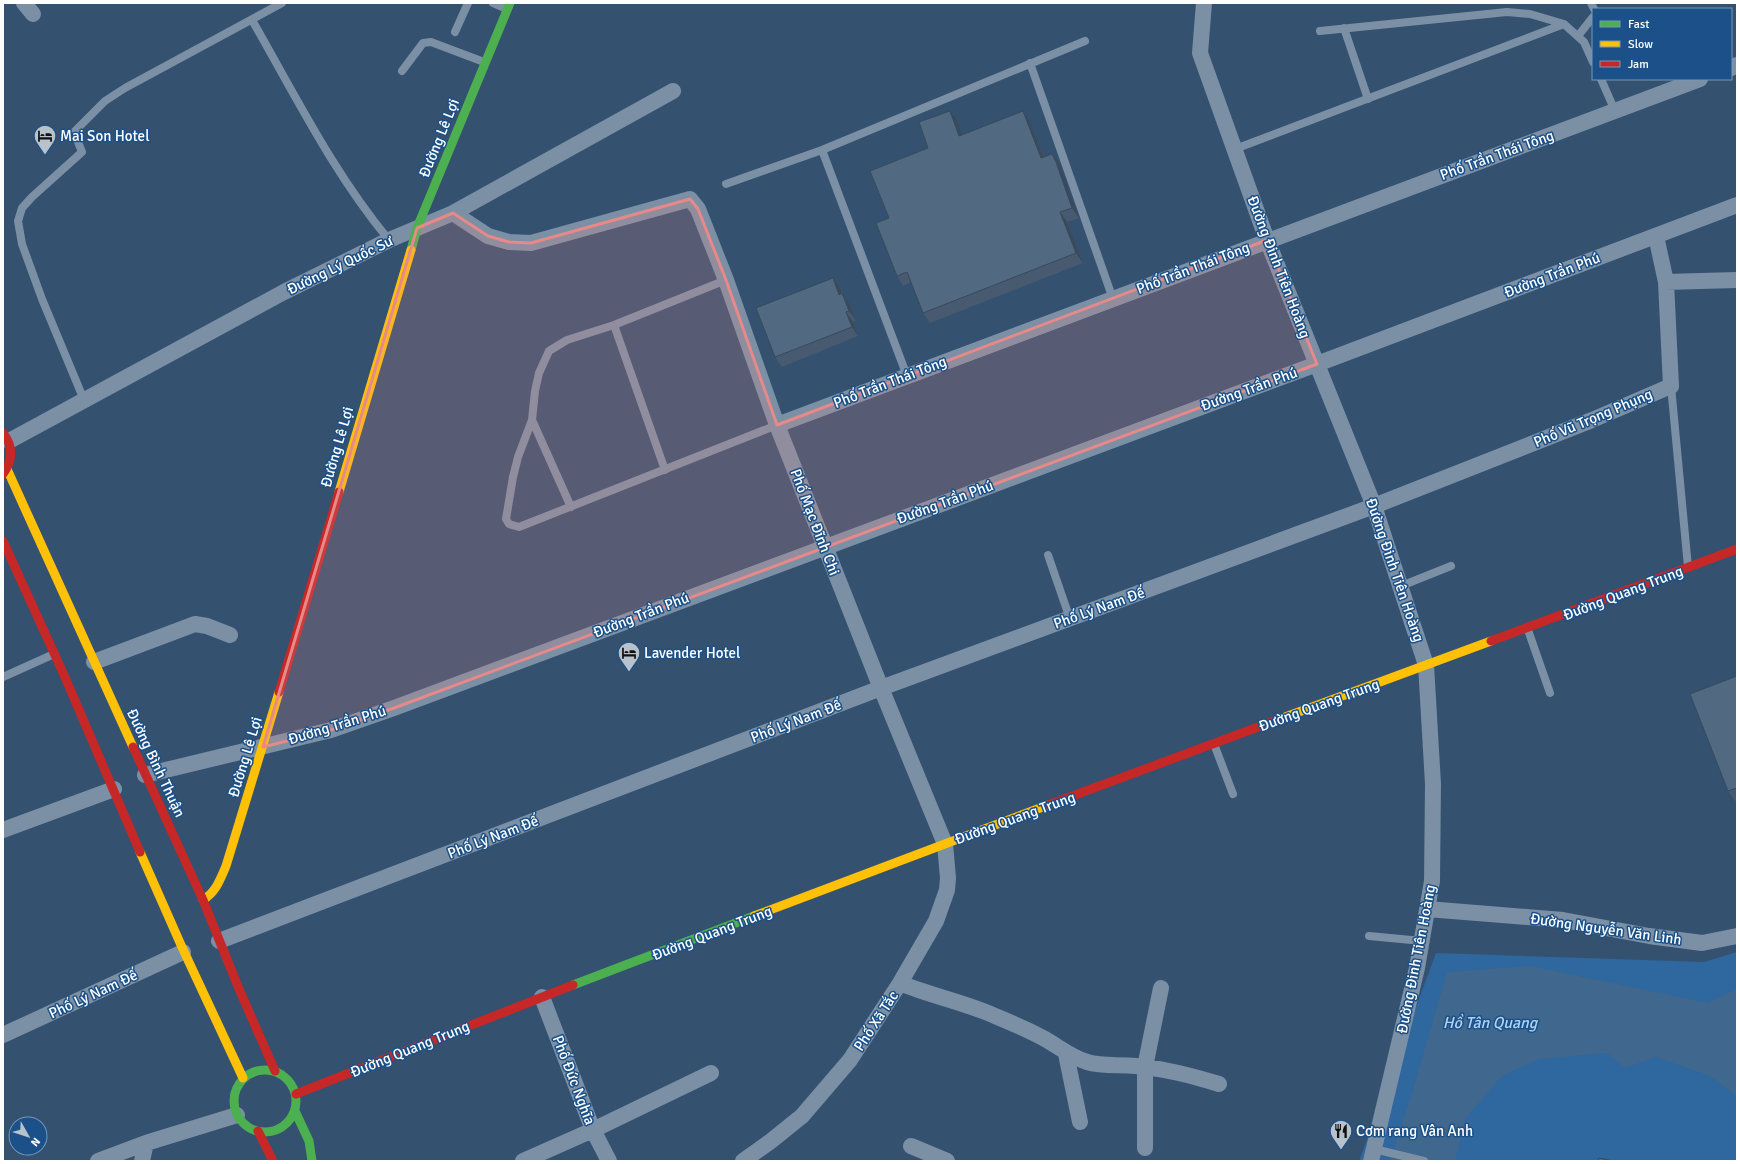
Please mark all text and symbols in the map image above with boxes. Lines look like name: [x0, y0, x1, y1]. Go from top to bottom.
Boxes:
legend: [1592, 8, 1732, 80]
text: Fast: [1628, 17, 1649, 32]
text: Slow: [1628, 37, 1653, 52]
text: Jam: [1628, 57, 1649, 72]
street label: Đường Lê Lợi: [415, 96, 463, 180]
hotel icon: Mai Son Hotel: [32, 123, 58, 156]
street label: Phố Trần Thái Tông: [1438, 126, 1556, 184]
place label: Mai Son Hotel: [60, 127, 150, 145]
street label: Đường Đinh Tiên Hoàng: [1244, 193, 1315, 341]
street label: Đường Lý Quốc Sư: [284, 231, 396, 298]
street label: Phố Trần Thái Tông: [1134, 238, 1252, 298]
street label: Đường Trần Phú: [1501, 248, 1603, 302]
street label: Phố Trần Thái Tông: [831, 352, 949, 412]
street label: Đường Trần Phú: [1198, 363, 1300, 415]
street label: Phố Vũ Trọng Phụng: [1531, 385, 1655, 451]
street label: Đường Lê Lợi: [317, 405, 357, 489]
street label: Phố Mạc Đĩnh Chi: [786, 466, 844, 578]
street label: Đường Trần Phú: [894, 476, 996, 528]
street label: Đường Đinh Tiên Hoàng: [1362, 496, 1428, 644]
street label: Đường Quang Trung: [1561, 562, 1686, 624]
street label: Phố Lý Nam Đế: [1051, 583, 1148, 633]
street label: Đường Trần Phú: [590, 588, 692, 642]
hotel icon: Lavender Hotel: [616, 640, 642, 673]
place label: Lavender Hotel: [644, 644, 740, 662]
street label: Đường Quang Trung: [1256, 675, 1382, 735]
street label: Phố Lý Nam Đế: [748, 695, 844, 747]
street label: Đường Trần Phú: [286, 702, 388, 748]
street label: Đường Bình Thuận: [123, 706, 189, 820]
street label: Đường Lê Lợi: [224, 715, 266, 799]
street label: Đường Quang Trung: [952, 788, 1078, 848]
street label: Phố Lý Nam Đế: [445, 811, 541, 863]
street label: Đường Đinh Tiên Hoàng: [1393, 883, 1439, 1035]
street label: Đường Quang Trung: [650, 902, 775, 964]
street label: Đường Nguyễn Văn Linh: [1529, 908, 1683, 949]
street label: Phố Lý Nam Đế: [46, 965, 141, 1022]
street label: Phố Xã Tắc: [849, 987, 902, 1055]
water label: Hồ Tân Quang: [1443, 1013, 1539, 1033]
street label: Đường Quang Trung: [348, 1017, 472, 1081]
street label: Phố Đức Nghĩa: [549, 1033, 599, 1127]
north arrow: [8, 1116, 48, 1156]
restaurant icon: Cơm rang Vân Anh: [1328, 1118, 1354, 1151]
place label: Cơm rang Vân Anh: [1356, 1122, 1473, 1140]
text: N: [28, 1135, 43, 1149]

